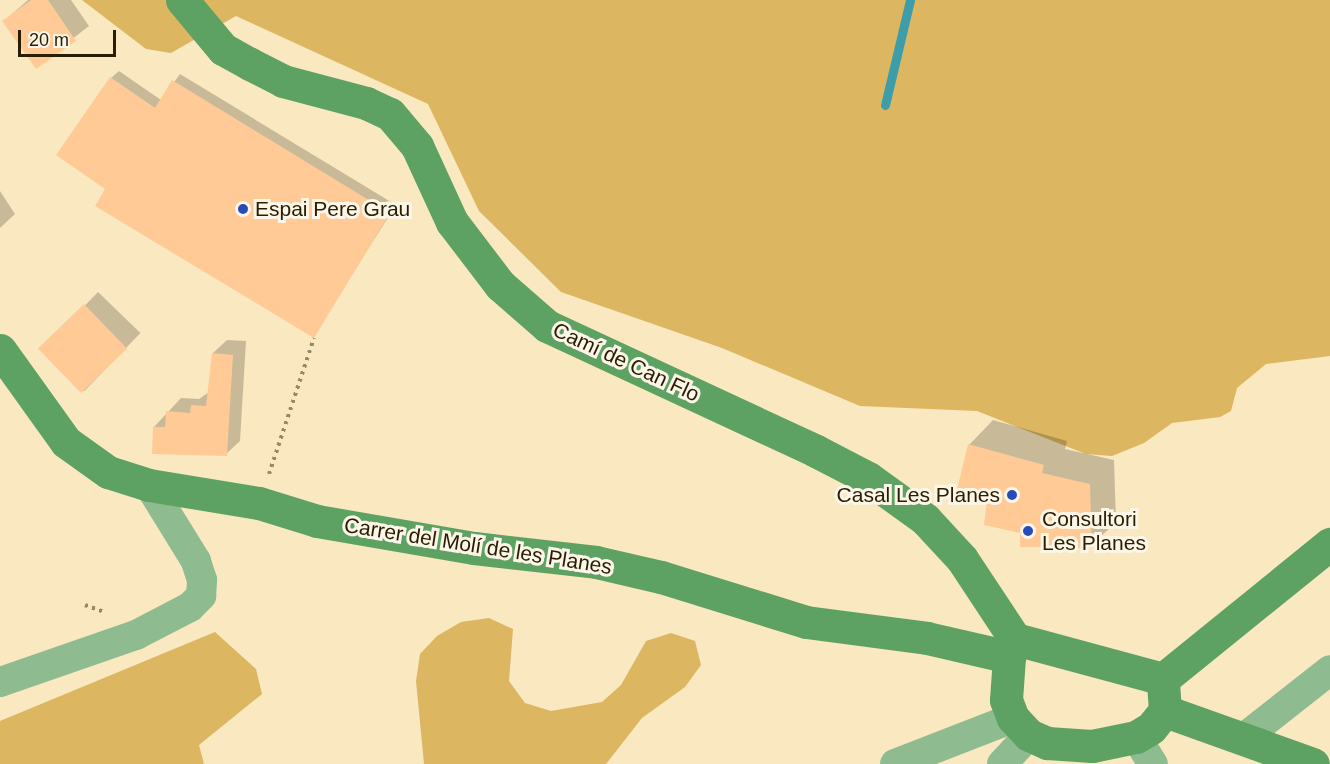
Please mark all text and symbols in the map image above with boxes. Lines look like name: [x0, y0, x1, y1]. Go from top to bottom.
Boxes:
scale bar: [21, 18, 118, 56]
text: 20 m: [29, 30, 69, 50]
place label: Espai Pere Grau: [255, 196, 410, 222]
marker: Espai Pere Grau: [236, 202, 250, 216]
street label: Camí de Can Flo: [549, 317, 703, 407]
place label: Casal Les Planes: [837, 482, 1000, 508]
marker: Casal Les Planes: [1005, 488, 1019, 502]
place label: Consultori Les Planes: [1042, 506, 1146, 556]
street label: Carrer del Molí de les Planes: [342, 512, 614, 580]
marker: Consultori Les Planes: [1019, 522, 1037, 540]

